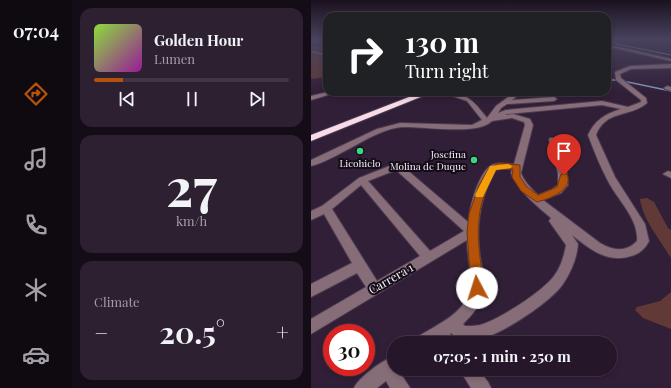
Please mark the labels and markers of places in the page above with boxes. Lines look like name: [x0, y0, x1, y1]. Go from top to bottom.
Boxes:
pin: [547, 134, 581, 175]
marker: Licohielo: [355, 146, 365, 156]
place label: Josefina Molina de Duque: [390, 147, 466, 173]
marker: Josefina Molina de Duque: [469, 155, 479, 165]
place label: Licohielo: [339, 156, 381, 170]

